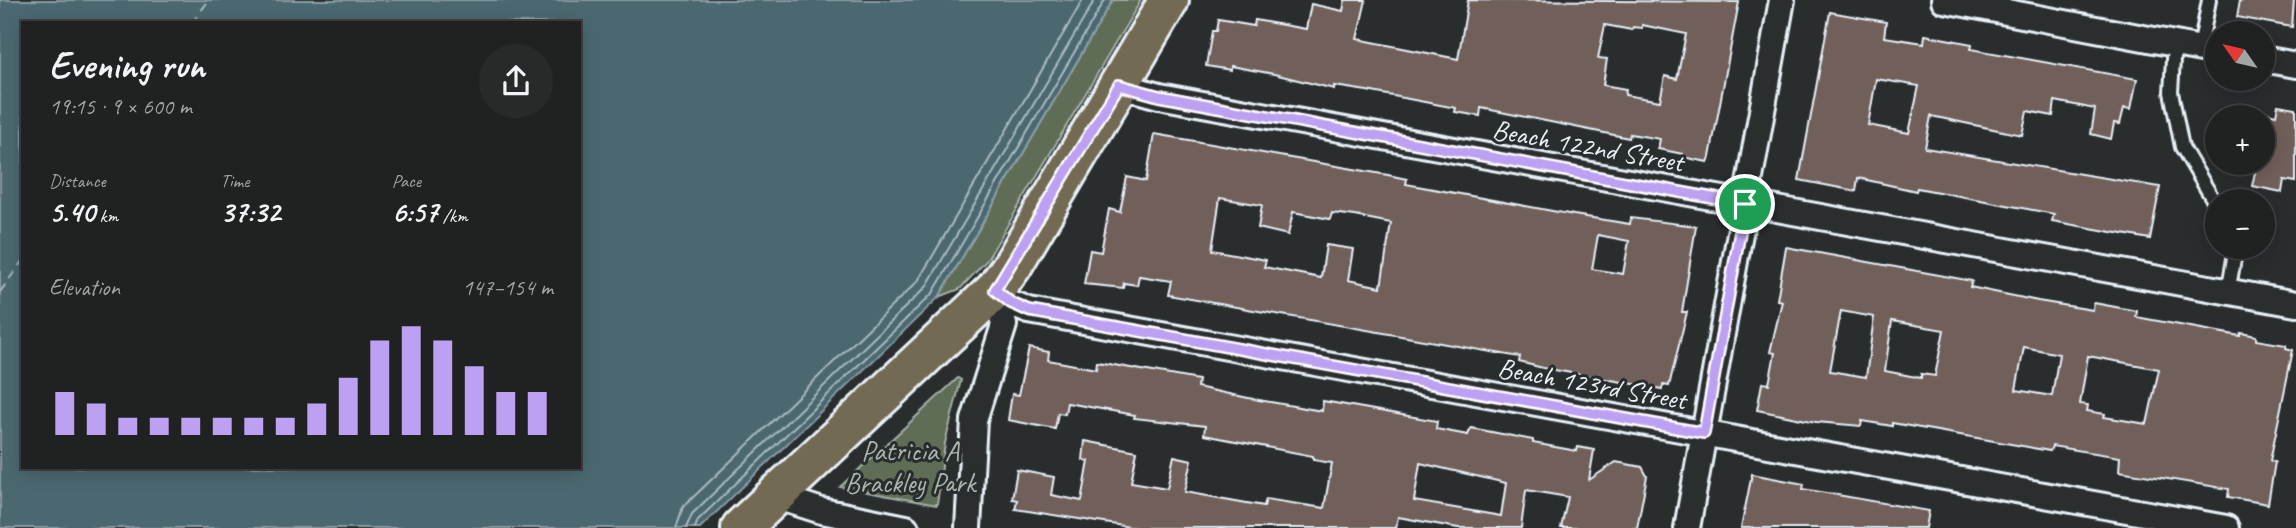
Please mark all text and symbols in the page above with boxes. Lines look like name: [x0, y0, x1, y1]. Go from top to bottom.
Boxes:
north arrow: [2205, 21, 2275, 91]
map controls: [2205, 21, 2275, 259]
text: Evening run: [49, 42, 205, 89]
button: share: [479, 44, 553, 118]
text: 19:15 · 9 × 600 m: [49, 92, 192, 121]
button: +: [2205, 105, 2275, 175]
street label: Beach 122nd Street: [1490, 112, 1689, 180]
text: Distance: [49, 169, 106, 193]
text: Time: [220, 169, 249, 193]
text: Pace: [392, 169, 421, 193]
pin: [1715, 174, 1775, 234]
icon: arrive: [1726, 185, 1764, 223]
button: −: [2205, 189, 2275, 259]
text: 5.40: [49, 193, 95, 231]
text: 37:32: [220, 193, 280, 231]
text: 6:57: [392, 193, 438, 231]
text: km: [95, 204, 118, 228]
text: /km: [438, 204, 468, 228]
text: Elevation: [49, 273, 120, 302]
text: 147–154 m: [462, 273, 553, 302]
street label: Beach 123rd Street: [1495, 350, 1691, 418]
park label: Patricia A Brackley Park: [845, 433, 978, 500]

